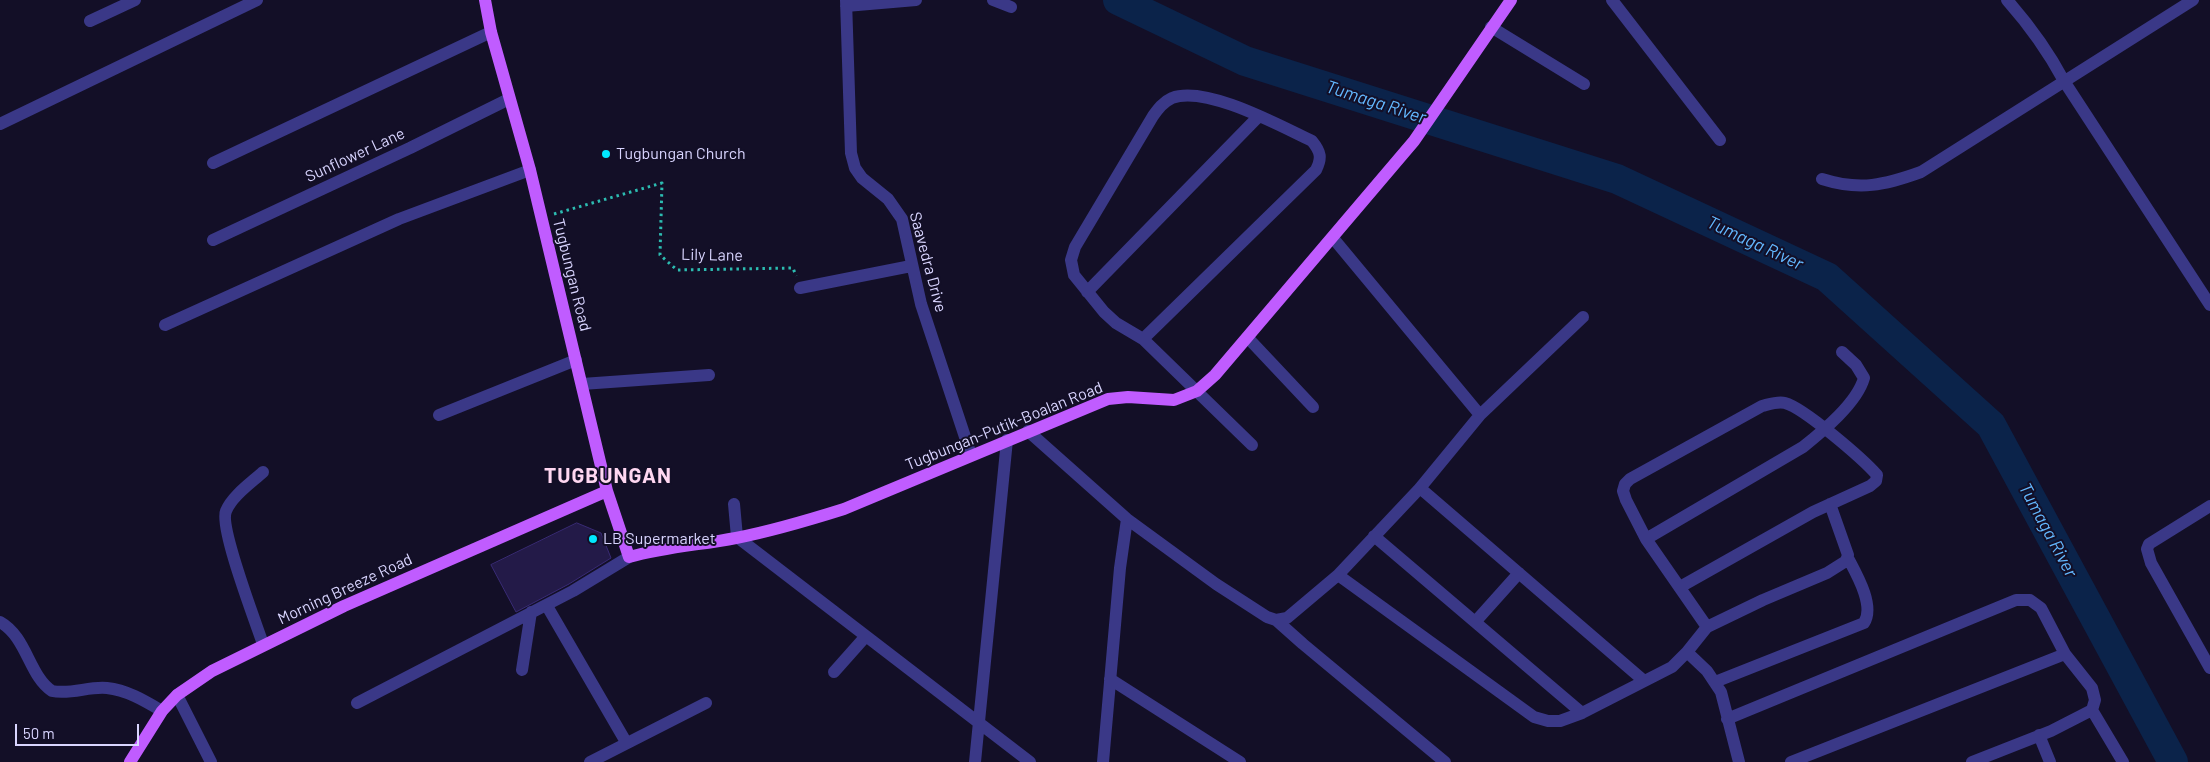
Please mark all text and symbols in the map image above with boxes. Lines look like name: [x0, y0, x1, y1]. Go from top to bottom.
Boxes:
water label: Tumaga River: [1323, 76, 1429, 128]
street label: Sunflower Lane: [302, 124, 408, 186]
place label: Tugbungan Church: [616, 144, 746, 164]
marker: Tugbungan Church: [600, 148, 612, 160]
street label: Saavedra Drive: [905, 210, 951, 314]
water label: Tumaga River: [1703, 211, 1807, 275]
street label: Tugbungan Road: [549, 217, 595, 333]
street label: Lily Lane: [681, 245, 743, 265]
street label: Tugbungan-Putik-Boalan Road: [903, 378, 1105, 474]
district label: TUGBUNGAN: [543, 463, 673, 489]
water label: Tumaga River: [2014, 479, 2082, 581]
place label: LB Supermarket: [603, 529, 715, 549]
marker: LB Supermarket: [587, 533, 599, 545]
street label: Morning Breeze Road: [275, 549, 415, 629]
scale bar: [18, 714, 141, 746]
text: 50 m: [23, 724, 55, 742]

